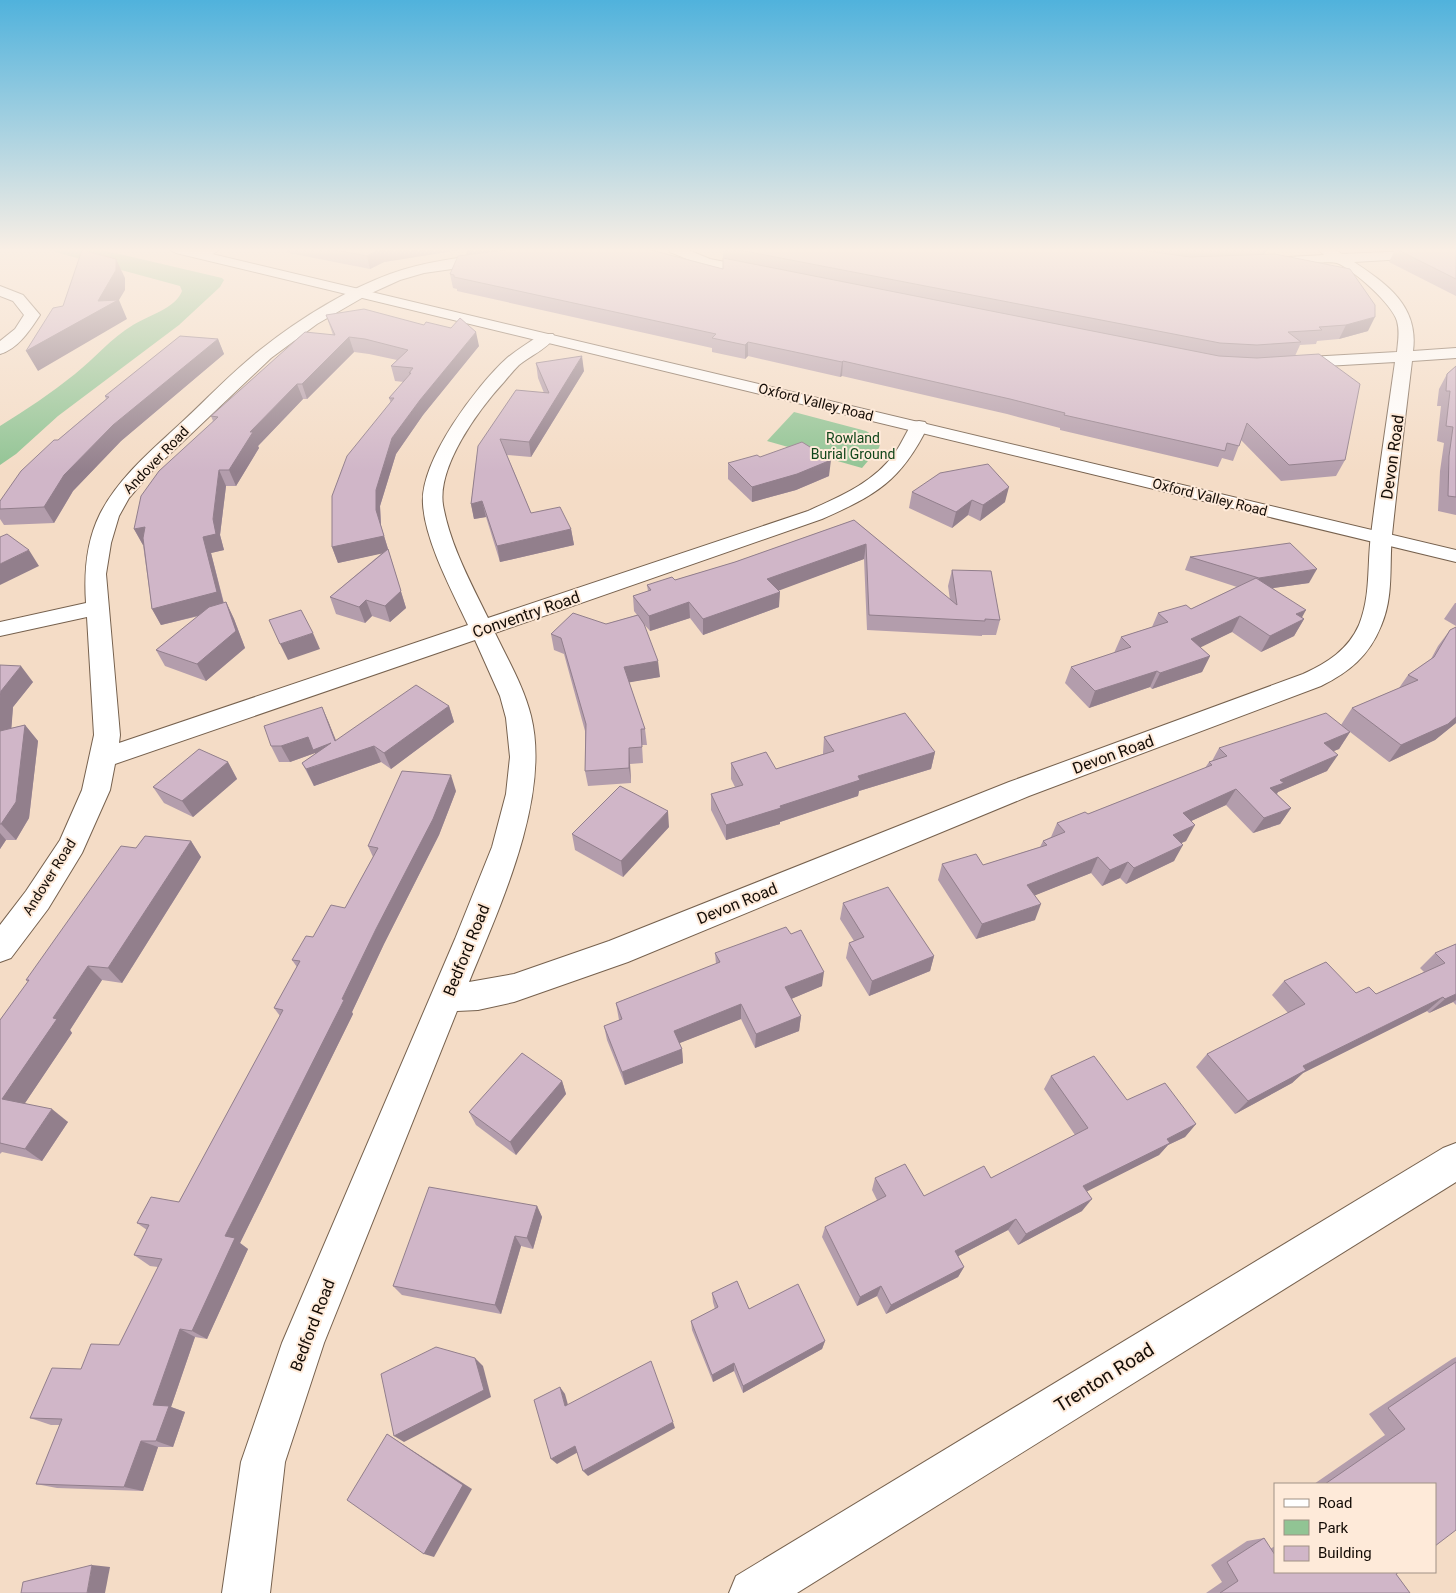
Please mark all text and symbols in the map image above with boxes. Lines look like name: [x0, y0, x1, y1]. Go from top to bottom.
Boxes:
street label: Oxford Valley Road: [757, 380, 875, 424]
street label: Devon Road: [1377, 414, 1408, 501]
street label: Andover Road: [120, 423, 192, 497]
park label: Rowland Burial Ground: [811, 430, 895, 462]
street label: Oxford Valley Road: [1151, 475, 1269, 519]
street label: Conventry Road: [470, 587, 582, 642]
street label: Devon Road: [1070, 731, 1156, 778]
street label: Andover Road: [19, 836, 79, 918]
street label: Devon Road: [694, 879, 780, 928]
street label: Bedford Road: [439, 902, 493, 999]
street label: Bedford Road: [286, 1276, 339, 1374]
street label: Trenton Road: [1050, 1338, 1158, 1417]
legend: [1274, 1483, 1436, 1573]
text: Road: [1318, 1494, 1352, 1512]
text: Park: [1318, 1519, 1349, 1537]
text: Building: [1318, 1544, 1372, 1562]

